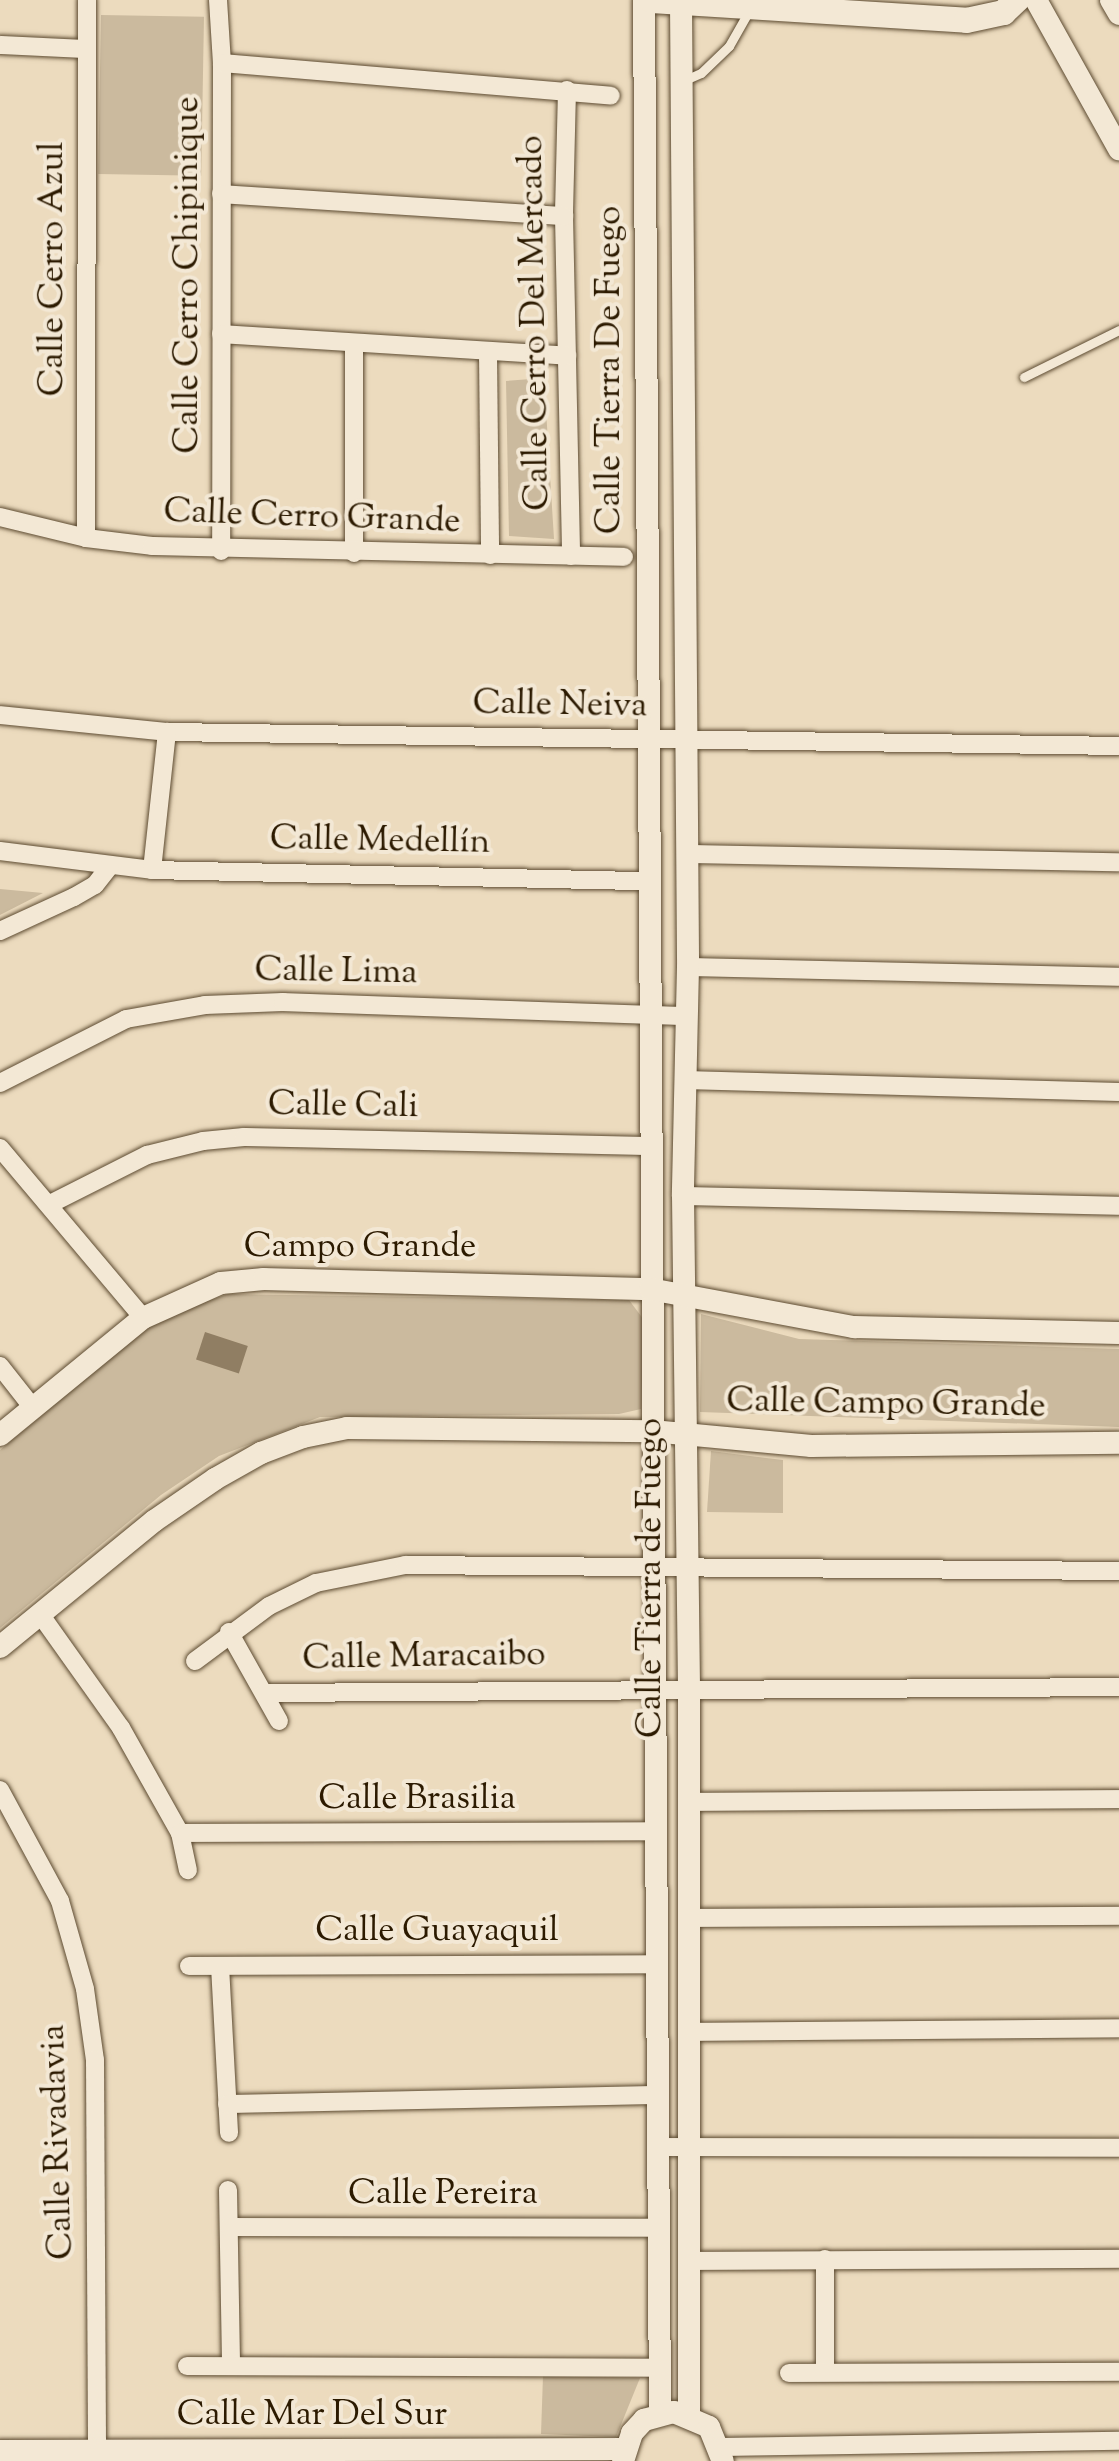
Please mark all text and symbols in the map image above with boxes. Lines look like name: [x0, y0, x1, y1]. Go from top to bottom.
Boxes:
street label: Calle Cerro Chipinique: [168, 96, 210, 454]
street label: Calle Cerro Del Mercado: [512, 135, 560, 511]
street label: Calle Cerro Azul: [33, 142, 75, 396]
street label: Calle Tierra De Fuego: [590, 206, 632, 534]
street label: Calle Cerro Grande: [163, 492, 461, 544]
street label: Calle Neiva: [472, 683, 648, 729]
street label: Calle Medellín: [269, 819, 491, 865]
street label: Calle Lima: [254, 951, 418, 995]
street label: Calle Cali: [267, 1085, 419, 1129]
street label: Campo Grande: [244, 1227, 476, 1269]
street label: Calle Campo Grande: [726, 1381, 1046, 1429]
street label: Calle Tierra de Fuego: [631, 1418, 673, 1738]
street label: Calle Maracaibo: [302, 1635, 546, 1681]
street label: Calle Brasilia: [318, 1779, 516, 1821]
street label: Calle Guayaquil: [315, 1911, 559, 1953]
street label: Calle Rivadavia: [34, 2024, 84, 2260]
street label: Calle Pereira: [348, 2174, 538, 2216]
street label: Calle Mar Del Sur: [177, 2395, 447, 2437]

